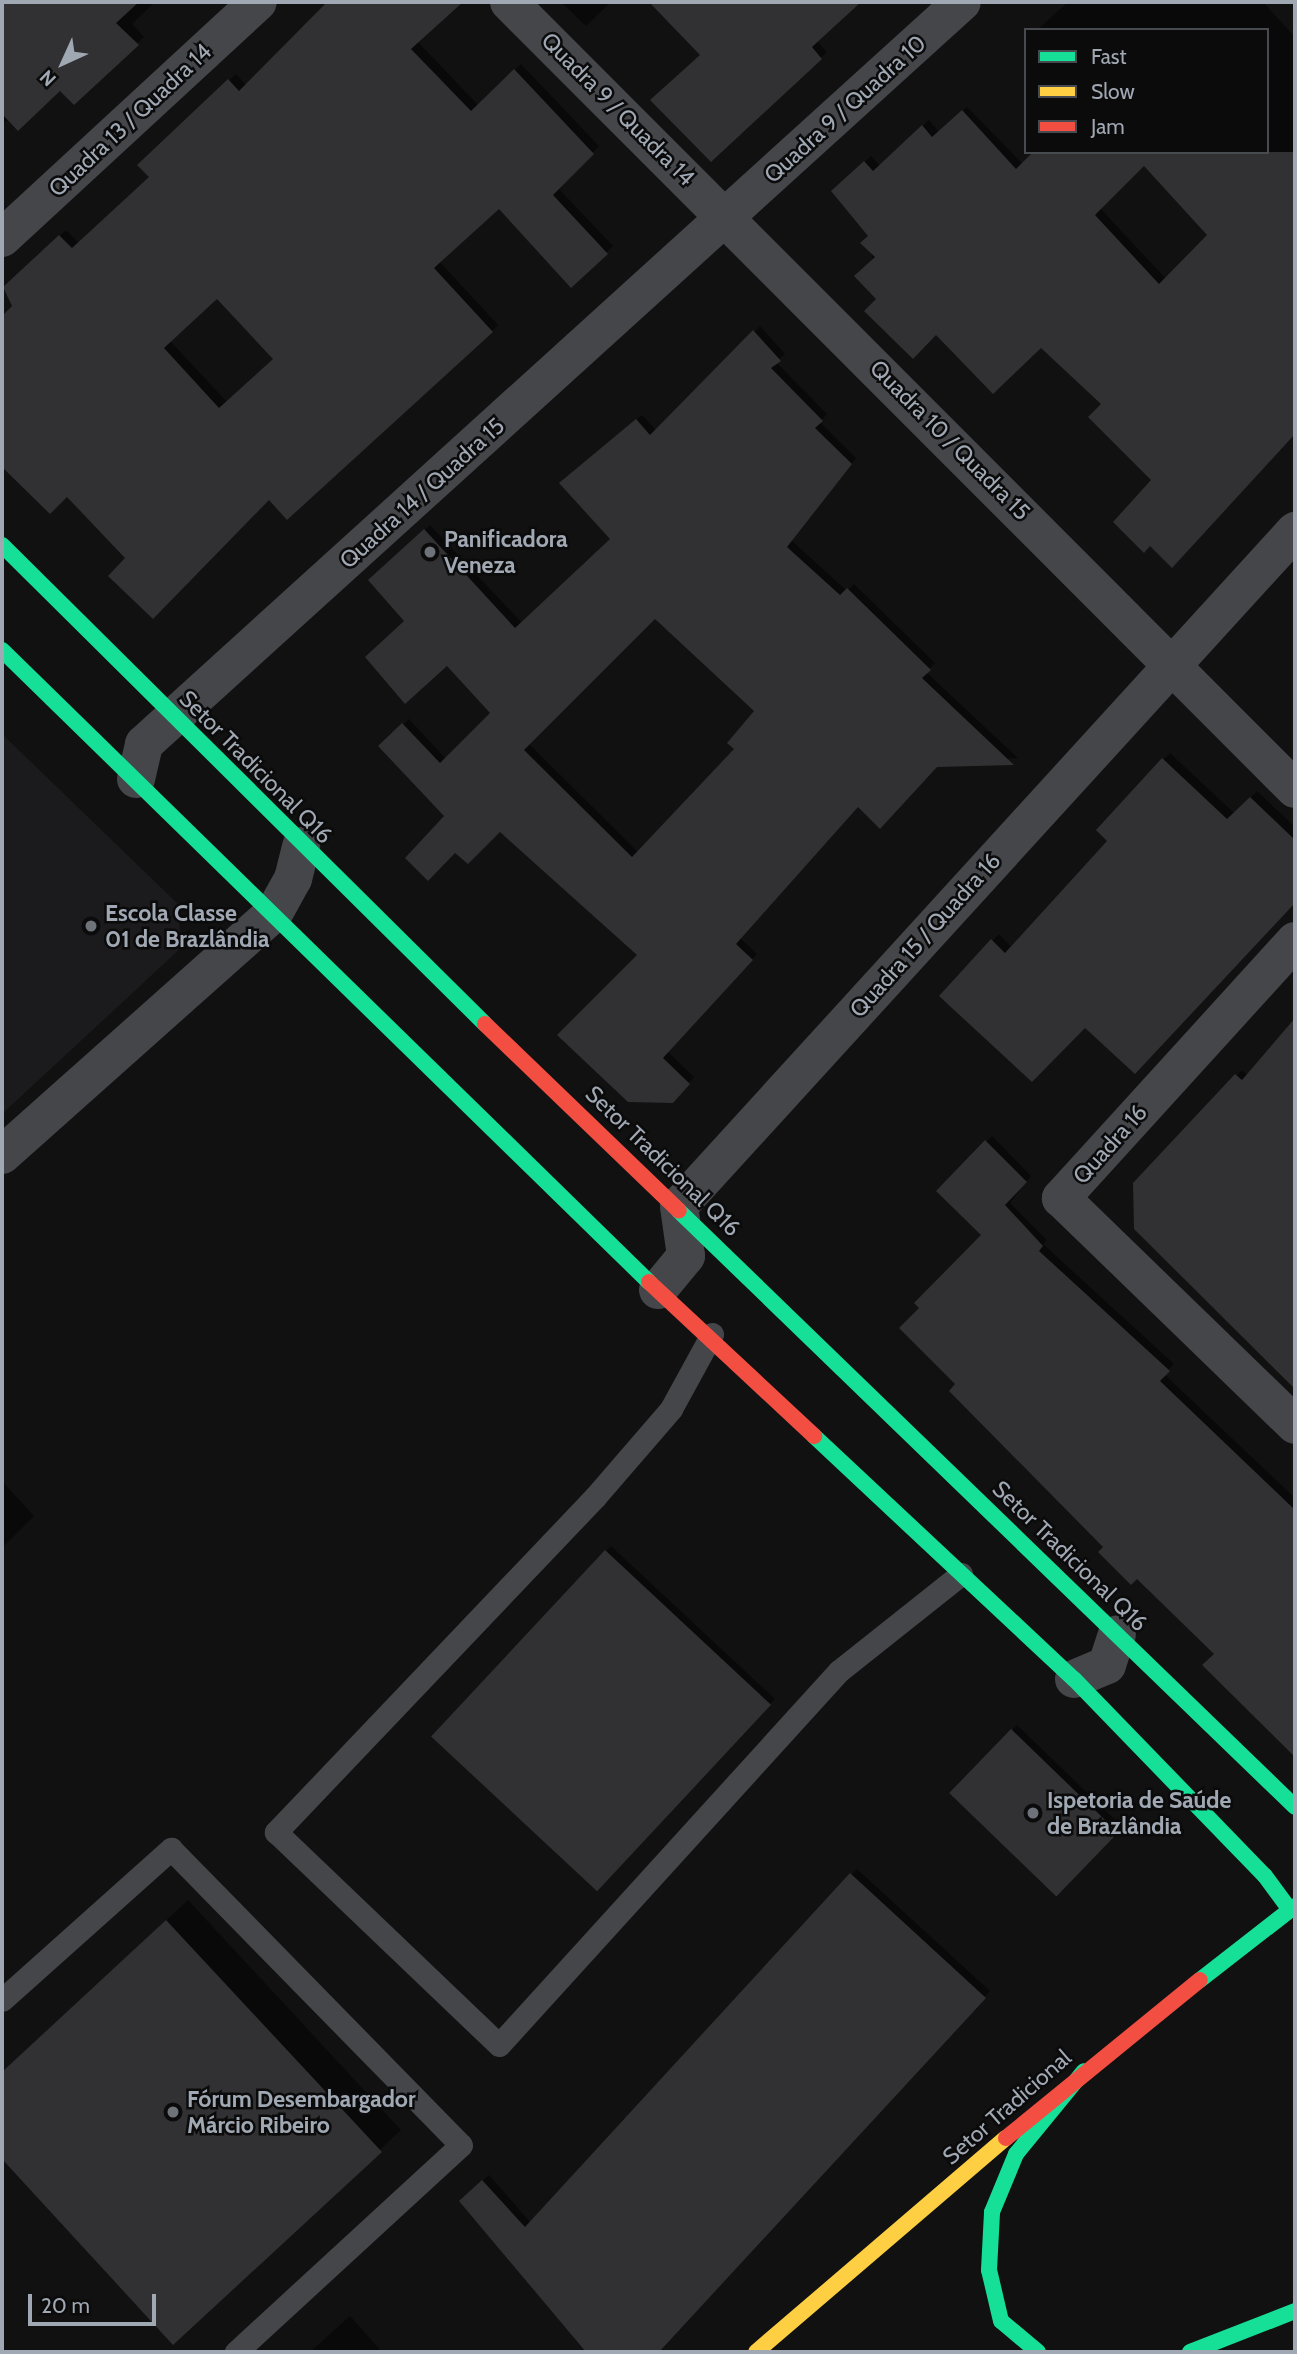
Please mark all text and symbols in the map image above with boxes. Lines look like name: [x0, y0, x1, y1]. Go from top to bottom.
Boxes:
street label: Quadra 9 / Quadra 14: [536, 27, 700, 191]
north arrow: [28, 28, 98, 98]
legend: [1024, 28, 1269, 154]
street label: Quadra 9 / Quadra 10: [759, 29, 931, 189]
street label: Quadra 13 / Quadra 14: [43, 38, 217, 202]
text: Fast: [1091, 44, 1127, 69]
text: N: [35, 65, 61, 91]
text: Slow: [1091, 79, 1135, 104]
text: Jam: [1091, 114, 1125, 139]
street label: Quadra 10 / Quadra 15: [864, 354, 1036, 526]
street label: Quadra 14 / Quadra 15: [334, 412, 510, 574]
place label: Panificadora Veneza: [444, 525, 568, 579]
marker: Panificadora Veneza: [422, 544, 438, 560]
street label: Setor Tradicional Q16: [174, 685, 338, 849]
street label: Quadra 15 / Quadra 16: [844, 847, 1006, 1023]
place label: Escola Classe 01 de Brazlândia: [105, 899, 269, 953]
marker: Escola Classe 01 de Brazlândia: [83, 918, 99, 934]
street label: Setor Tradicional Q16: [580, 1080, 746, 1242]
street label: Quadra 16: [1067, 1099, 1153, 1189]
street label: Setor Tradicional Q16: [987, 1475, 1153, 1637]
place label: Ispetoria de Saúde de Brazlândia: [1047, 1786, 1231, 1840]
marker: Ispetoria de Saúde de Brazlândia: [1025, 1805, 1041, 1821]
street label: Setor Tradicional: [937, 2044, 1077, 2170]
place label: Fórum Desembargador Márcio Ribeiro: [187, 2085, 416, 2139]
marker: Fórum Desembargador Márcio Ribeiro: [165, 2104, 181, 2120]
scale bar: [32, 2280, 159, 2324]
text: 20 m: [41, 2293, 90, 2318]

